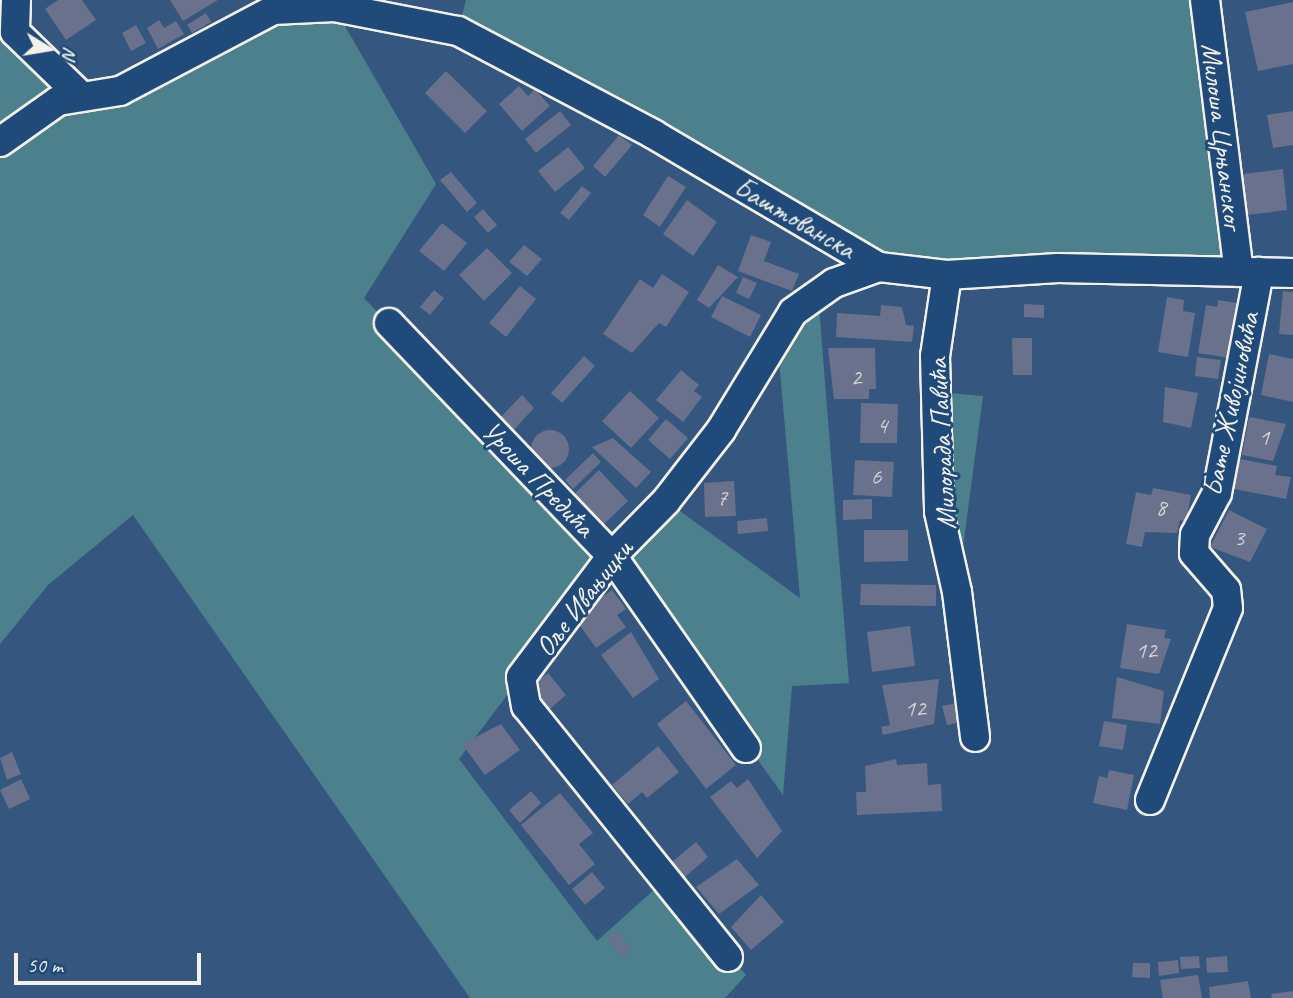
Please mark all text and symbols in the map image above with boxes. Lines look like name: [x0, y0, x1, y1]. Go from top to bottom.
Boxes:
north arrow: [14, 14, 84, 84]
street label: Милоша Црњанског: [1194, 41, 1250, 231]
text: N: [57, 45, 83, 61]
street label: Баштованска: [729, 170, 861, 266]
street label: Бате Живојиновића: [1195, 309, 1267, 499]
street label: Милорада Павића: [921, 356, 963, 532]
house number: 2: [851, 364, 861, 392]
house number: 4: [877, 412, 887, 440]
street label: Уроша Предића: [474, 414, 602, 544]
house number: 1: [1259, 424, 1269, 452]
house number: 6: [871, 463, 881, 491]
house number: 7: [717, 484, 727, 512]
house number: 8: [1156, 494, 1166, 522]
house number: 3: [1234, 524, 1244, 552]
street label: Оље Ивањицки: [528, 532, 640, 664]
house number: 12: [1135, 637, 1157, 665]
house number: 12: [904, 695, 926, 723]
scale bar: [18, 939, 205, 983]
text: 50 m: [27, 952, 63, 978]

